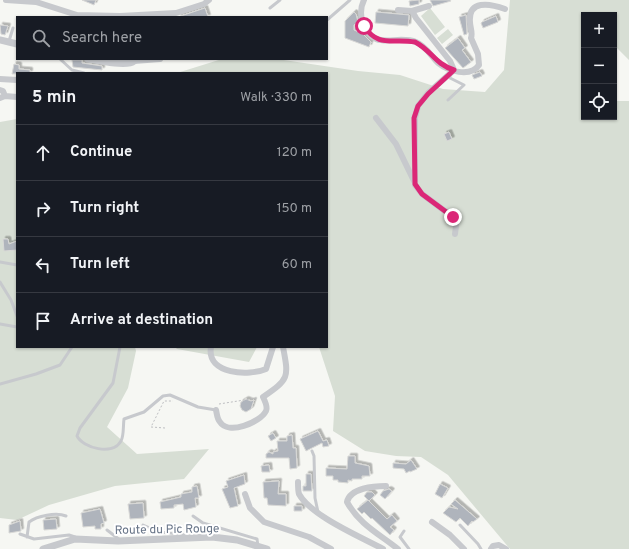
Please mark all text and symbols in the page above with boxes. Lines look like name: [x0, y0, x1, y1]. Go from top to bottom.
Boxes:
map controls: [581, 12, 617, 120]
button: +: [581, 12, 617, 48]
search box: [16, 16, 328, 60]
route start: [355, 17, 373, 35]
icon: search: [30, 27, 52, 49]
text: Search here: [62, 29, 142, 48]
button: −: [581, 48, 617, 84]
button: locate: [581, 84, 617, 120]
text: 5 min: [32, 87, 76, 109]
text: Walk · 330 m: [240, 90, 312, 106]
icon: ahead: [32, 142, 54, 164]
text: Continue: [70, 143, 132, 162]
text: 120 m: [277, 145, 312, 161]
icon: right: [32, 198, 54, 220]
text: Turn right: [70, 199, 139, 218]
text: 150 m: [277, 201, 312, 217]
route end: [444, 208, 462, 226]
icon: left: [32, 254, 54, 276]
text: Turn left: [70, 255, 130, 274]
text: 60 m: [282, 257, 312, 273]
icon: arrive: [32, 310, 54, 332]
text: Arrive at destination: [70, 311, 213, 330]
street label: Route du Pic Rouge: [114, 521, 220, 539]

